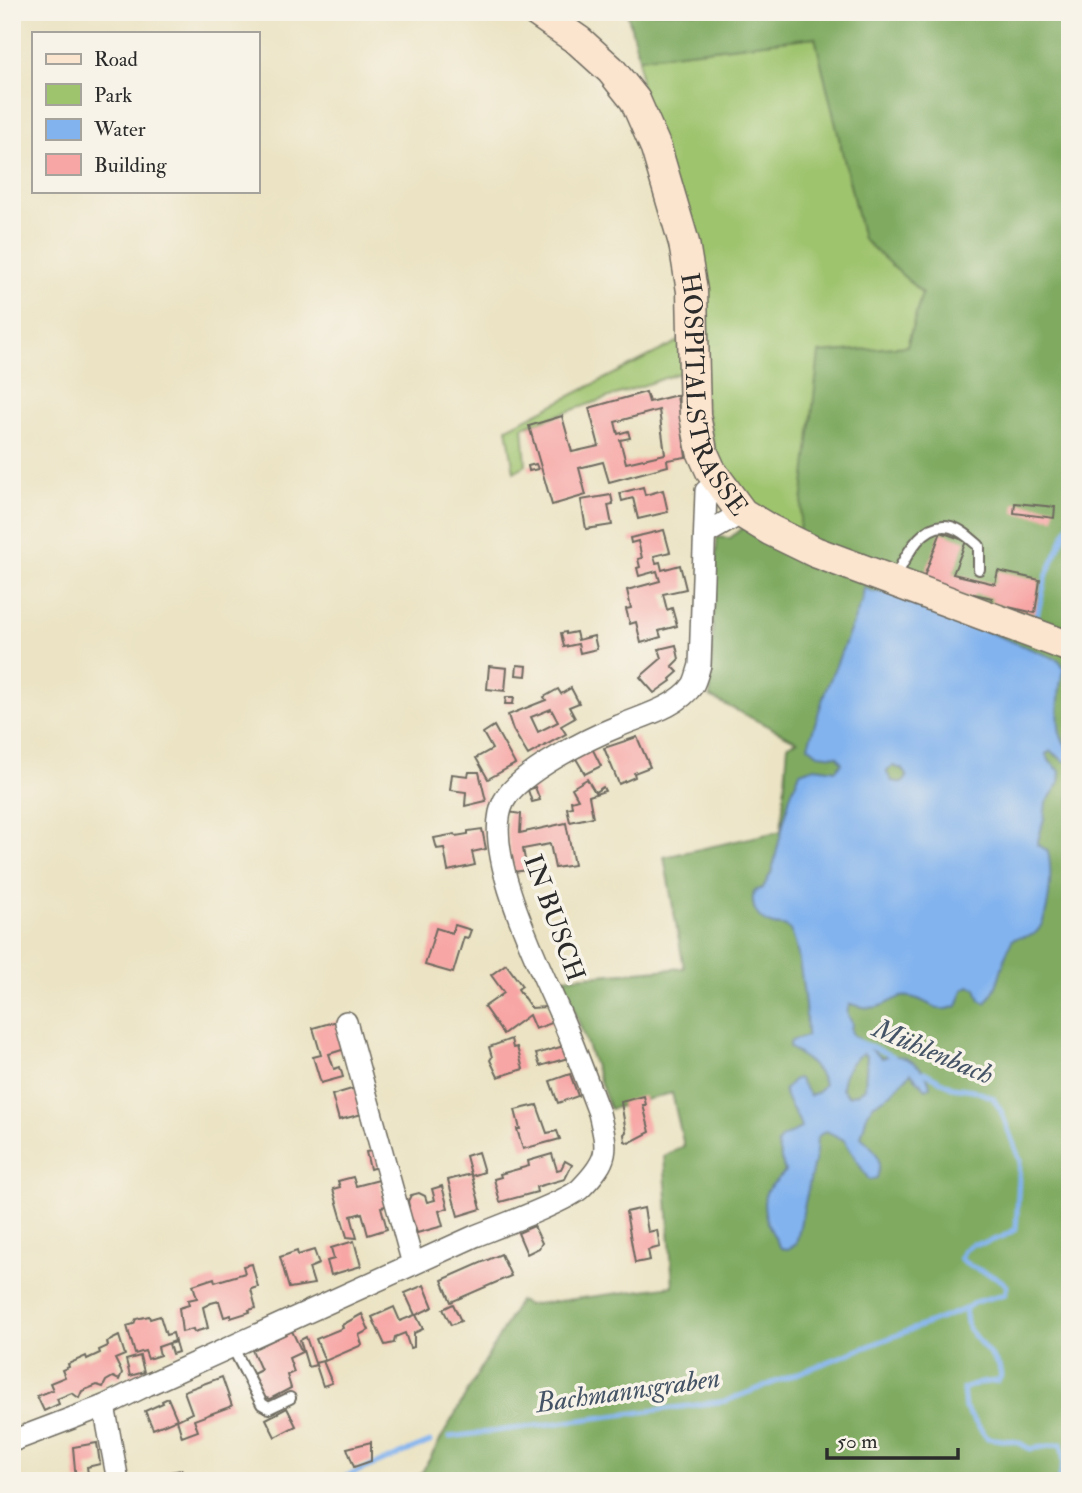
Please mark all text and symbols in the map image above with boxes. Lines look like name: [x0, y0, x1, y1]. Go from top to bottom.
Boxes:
legend: [32, 32, 259, 192]
text: Road: [94, 46, 139, 73]
text: Park: [94, 82, 132, 109]
text: Water: [93, 116, 146, 143]
text: Building: [94, 152, 167, 179]
street label: HOSPITALSTRASSE: [673, 270, 755, 522]
street label: IN BUSCH: [516, 850, 592, 986]
water label: Mühlenbach: [866, 1010, 999, 1093]
water label: Bachmannsgraben: [532, 1361, 722, 1422]
scale bar: [827, 1416, 958, 1460]
text: 50 m: [837, 1428, 878, 1455]

